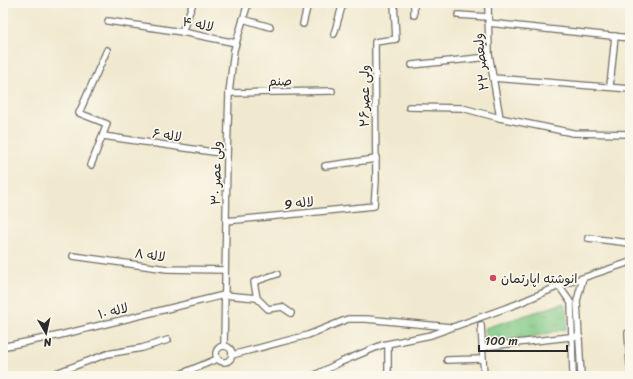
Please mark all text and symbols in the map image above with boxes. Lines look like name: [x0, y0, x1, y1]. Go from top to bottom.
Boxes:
street label: لاله ۴: [180, 10, 216, 38]
street label: ولیعصر ۲۲: [467, 32, 495, 92]
street label: ولی عصر۲۶: [353, 65, 376, 127]
street label: صنم: [268, 69, 292, 93]
street label: لاله ۶: [151, 122, 183, 148]
street label: ولی عصر ۳۰: [204, 141, 228, 205]
street label: لاله 9: [283, 190, 315, 216]
street label: لاله ۸: [133, 242, 167, 268]
place label: انوشته اپارتمان: [501, 267, 577, 290]
marker: انوشته اپارتمان: [488, 273, 498, 283]
street label: لاله ۱۰: [95, 296, 131, 326]
north arrow: [26, 313, 66, 353]
scale bar: [479, 327, 567, 353]
text: 100 m: [485, 330, 518, 352]
text: N: [42, 332, 54, 352]

